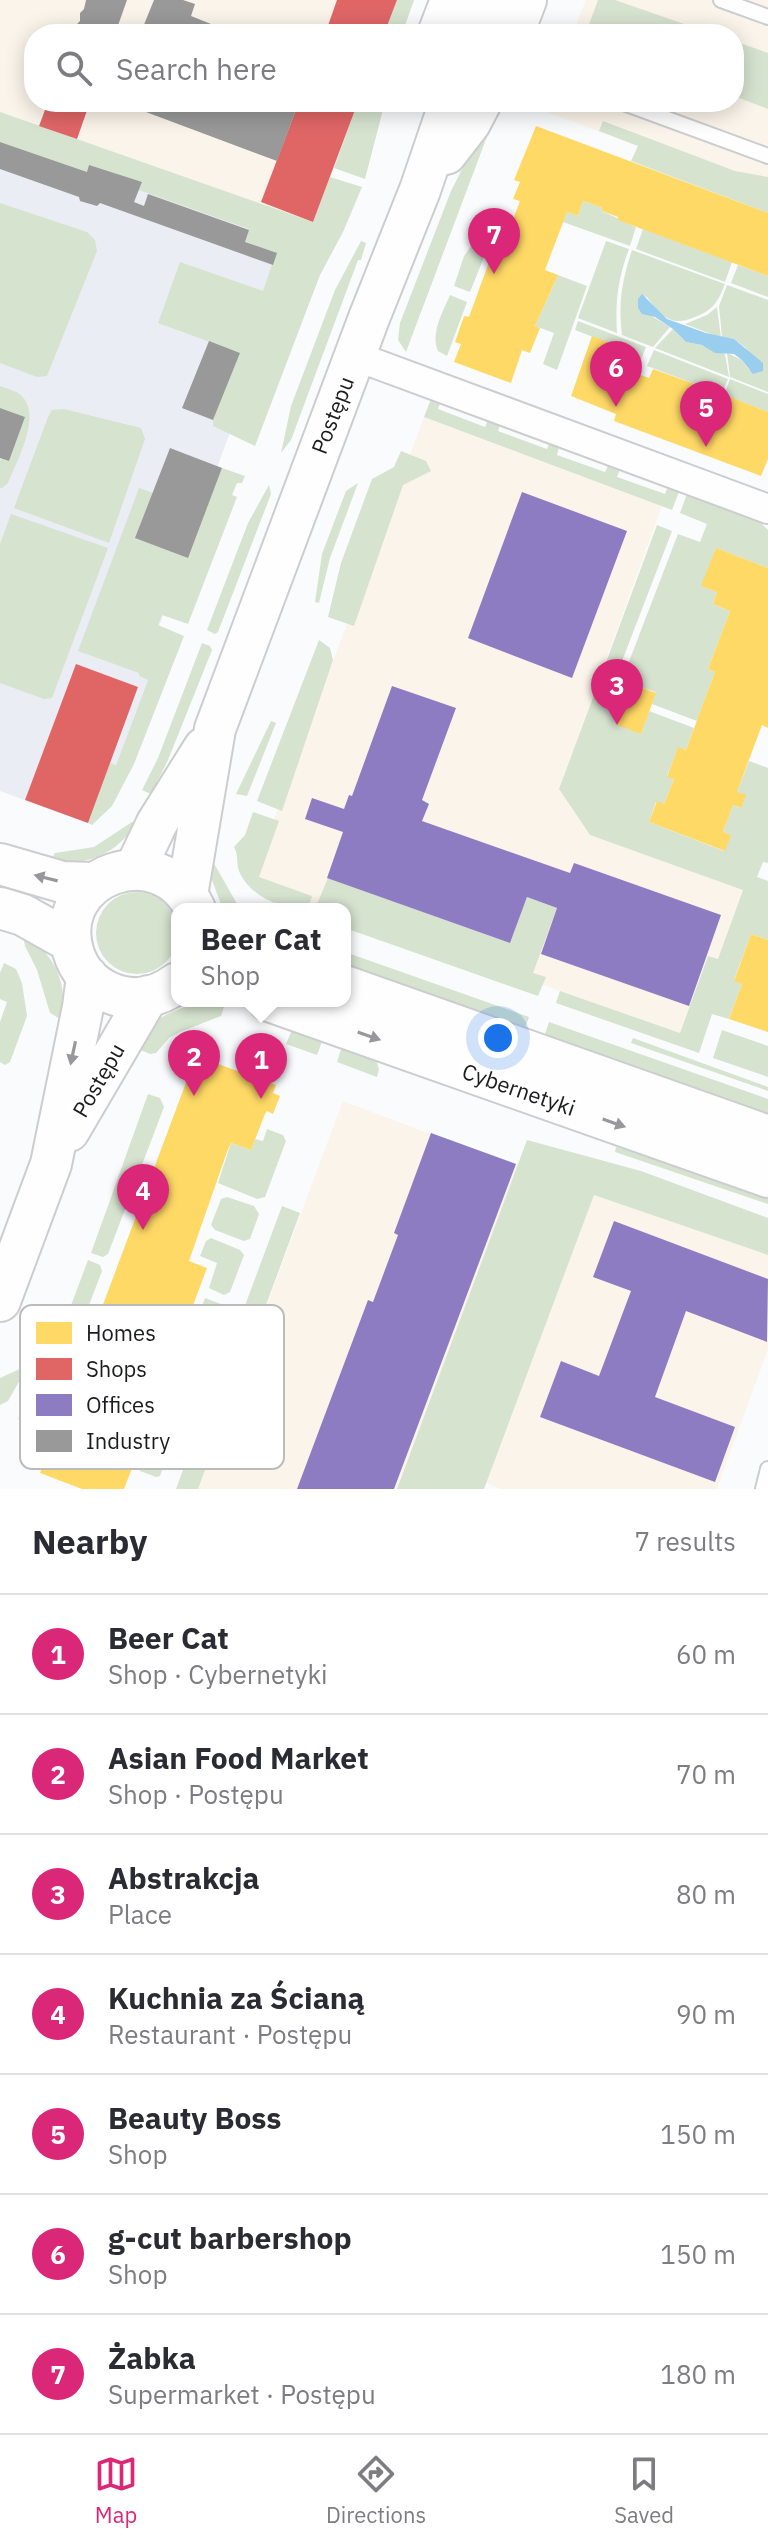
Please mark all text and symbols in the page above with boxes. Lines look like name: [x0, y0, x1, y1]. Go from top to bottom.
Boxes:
search box: [24, 24, 744, 112]
icon: search: [52, 46, 96, 90]
text: Search here: [116, 49, 277, 88]
pin: 7: [468, 208, 520, 274]
pin: 6: [590, 341, 642, 407]
street label: Postępu: [304, 372, 360, 458]
pin: 5: [680, 381, 732, 447]
pin: 3: [591, 659, 643, 725]
one-way arrow: [34, 871, 59, 883]
popup: [171, 903, 351, 1007]
text: Beer Cat: [201, 919, 321, 958]
text: Shop: [201, 958, 260, 992]
your location: [478, 1018, 518, 1058]
pin: 2: [168, 1030, 220, 1096]
one-way arrow: [357, 1031, 381, 1043]
pin: 1: [235, 1033, 287, 1099]
street label: Postępu: [65, 1038, 131, 1122]
one-way arrow: [66, 1041, 79, 1066]
street label: Cybernetyki: [459, 1056, 579, 1122]
one-way arrow: [602, 1117, 626, 1129]
pin: 4: [117, 1164, 169, 1230]
legend: [20, 1305, 284, 1469]
text: Homes: [86, 1318, 156, 1347]
text: Shops: [86, 1354, 147, 1383]
text: Offices: [86, 1390, 155, 1419]
text: Industry: [86, 1426, 170, 1455]
text: Nearby: [32, 1519, 147, 1563]
text: 7 results: [634, 1524, 736, 1558]
text: Beer Cat: [108, 1618, 229, 1657]
text: 1: [50, 1637, 66, 1671]
text: 60 m: [676, 1637, 736, 1671]
text: Shop · Cybernetyki: [108, 1657, 328, 1691]
text: Asian Food Market: [108, 1738, 369, 1777]
text: 2: [50, 1757, 66, 1791]
text: 70 m: [676, 1757, 736, 1791]
text: Shop · Postępu: [108, 1777, 284, 1811]
text: Abstrakcja: [108, 1858, 260, 1897]
text: 3: [50, 1877, 66, 1911]
text: 80 m: [676, 1877, 736, 1911]
text: Place: [108, 1897, 172, 1931]
text: Kuchnia za Ścianą: [108, 1978, 365, 2017]
text: 4: [50, 1997, 66, 2031]
text: 90 m: [676, 1997, 736, 2031]
text: Restaurant · Postępu: [108, 2017, 352, 2051]
text: Beauty Boss: [108, 2098, 281, 2137]
text: 5: [50, 2117, 66, 2151]
text: 150 m: [660, 2117, 736, 2151]
text: Shop: [108, 2137, 168, 2171]
text: g-cut barbershop: [108, 2218, 352, 2257]
text: 6: [50, 2237, 66, 2271]
text: 150 m: [660, 2237, 736, 2271]
text: Shop: [108, 2257, 168, 2291]
text: Żabka: [108, 2338, 196, 2377]
text: 7: [50, 2357, 66, 2391]
text: 180 m: [660, 2357, 736, 2391]
text: Supermarket · Postępu: [108, 2377, 376, 2411]
tab: Map: [94, 2452, 138, 2529]
tab: Directions: [326, 2452, 426, 2529]
tab: Saved: [614, 2452, 674, 2529]

